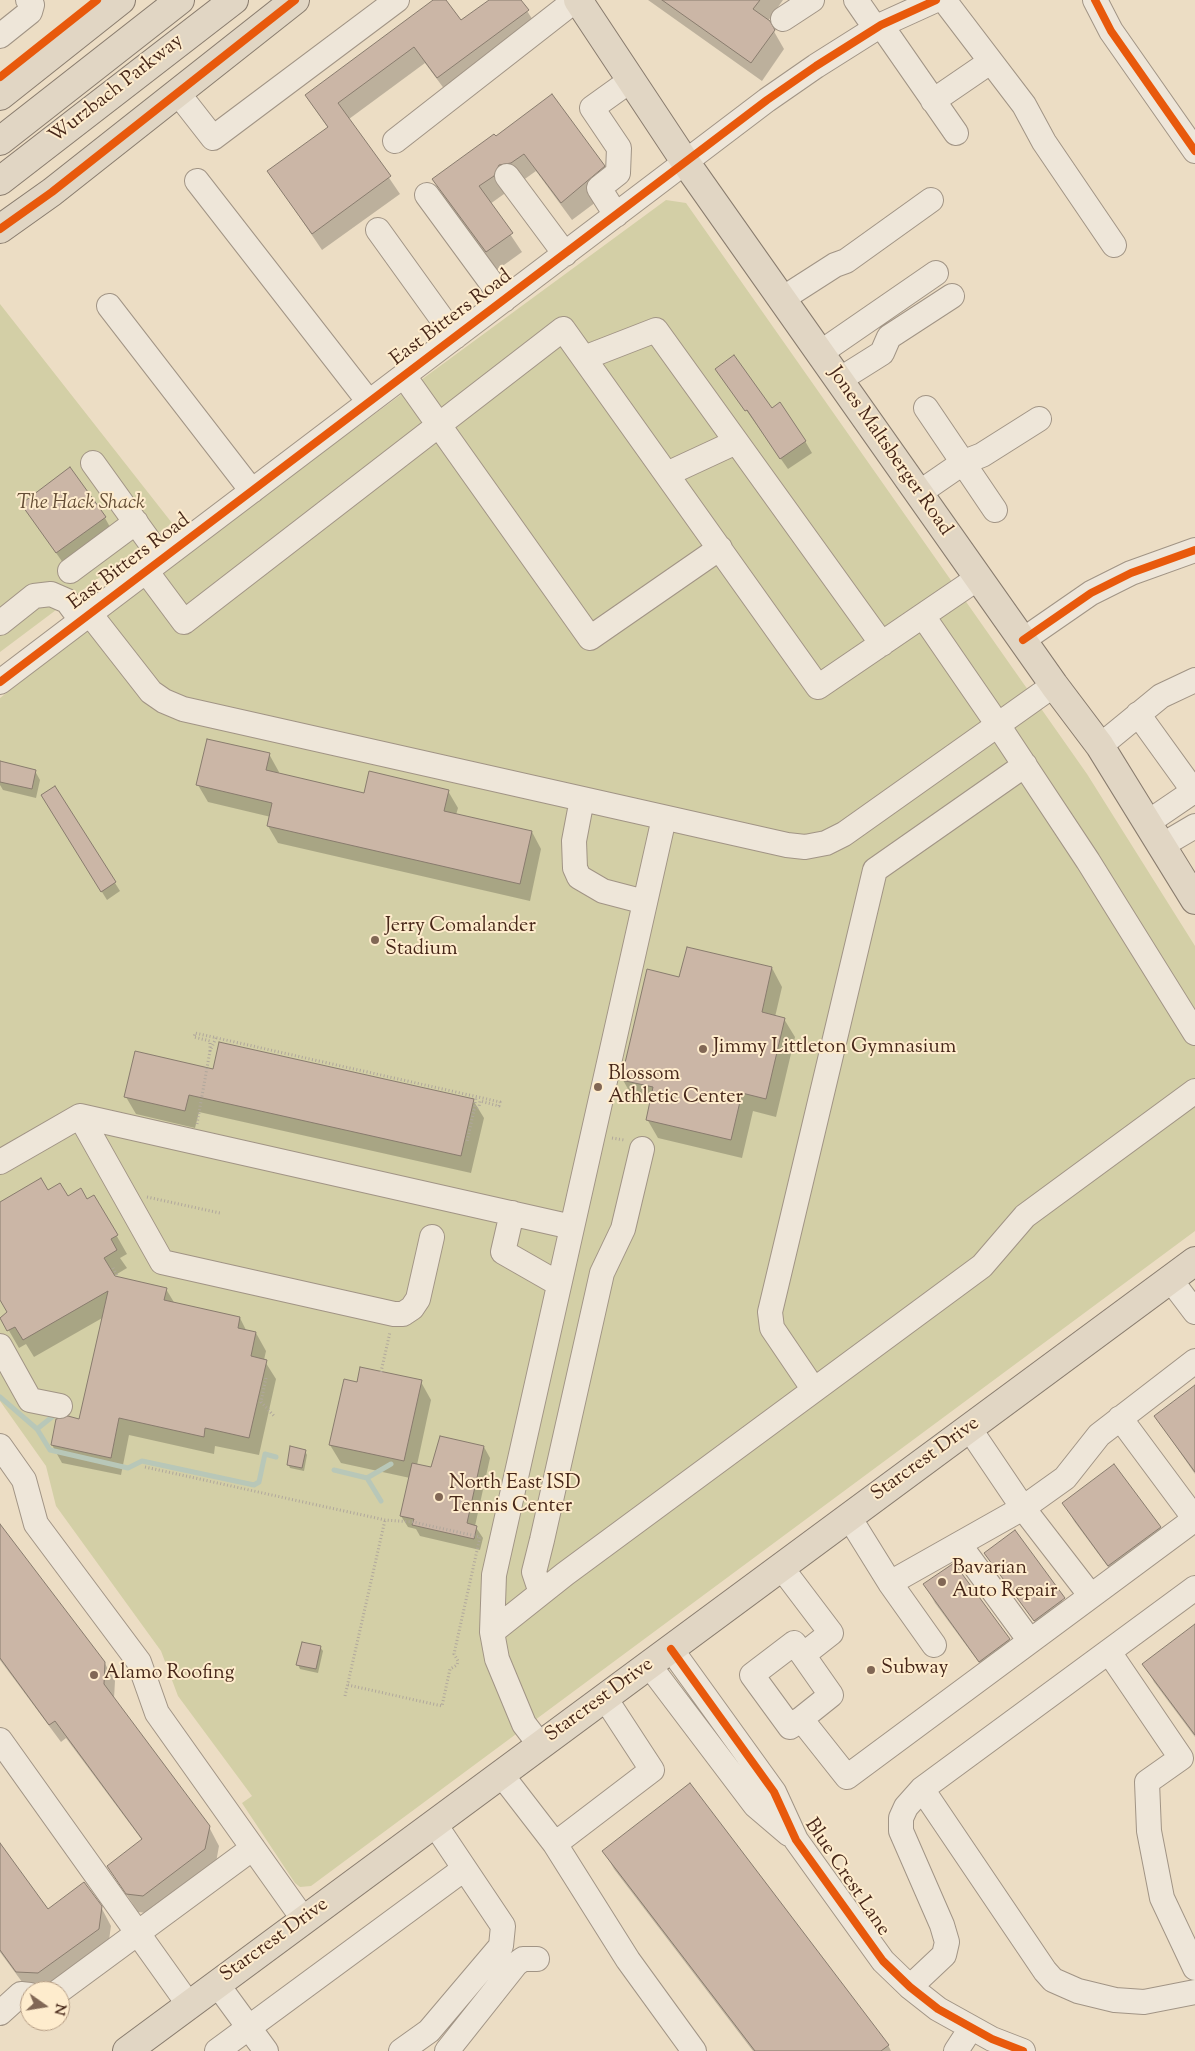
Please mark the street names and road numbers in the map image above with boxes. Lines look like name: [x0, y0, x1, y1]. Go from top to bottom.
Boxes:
street label: Wurzbach Parkway: [45, 30, 189, 150]
street label: East Bitters Road: [386, 265, 518, 373]
street label: Jones Maltsberger Road: [822, 363, 956, 541]
street label: East Bitters Road: [64, 509, 196, 617]
street label: Starcrest Drive: [867, 1413, 985, 1507]
street label: Starcrest Drive: [541, 1654, 659, 1748]
street label: Blue Crest Lane: [798, 1815, 894, 1941]
street label: Starcrest Drive: [216, 1894, 334, 1988]

